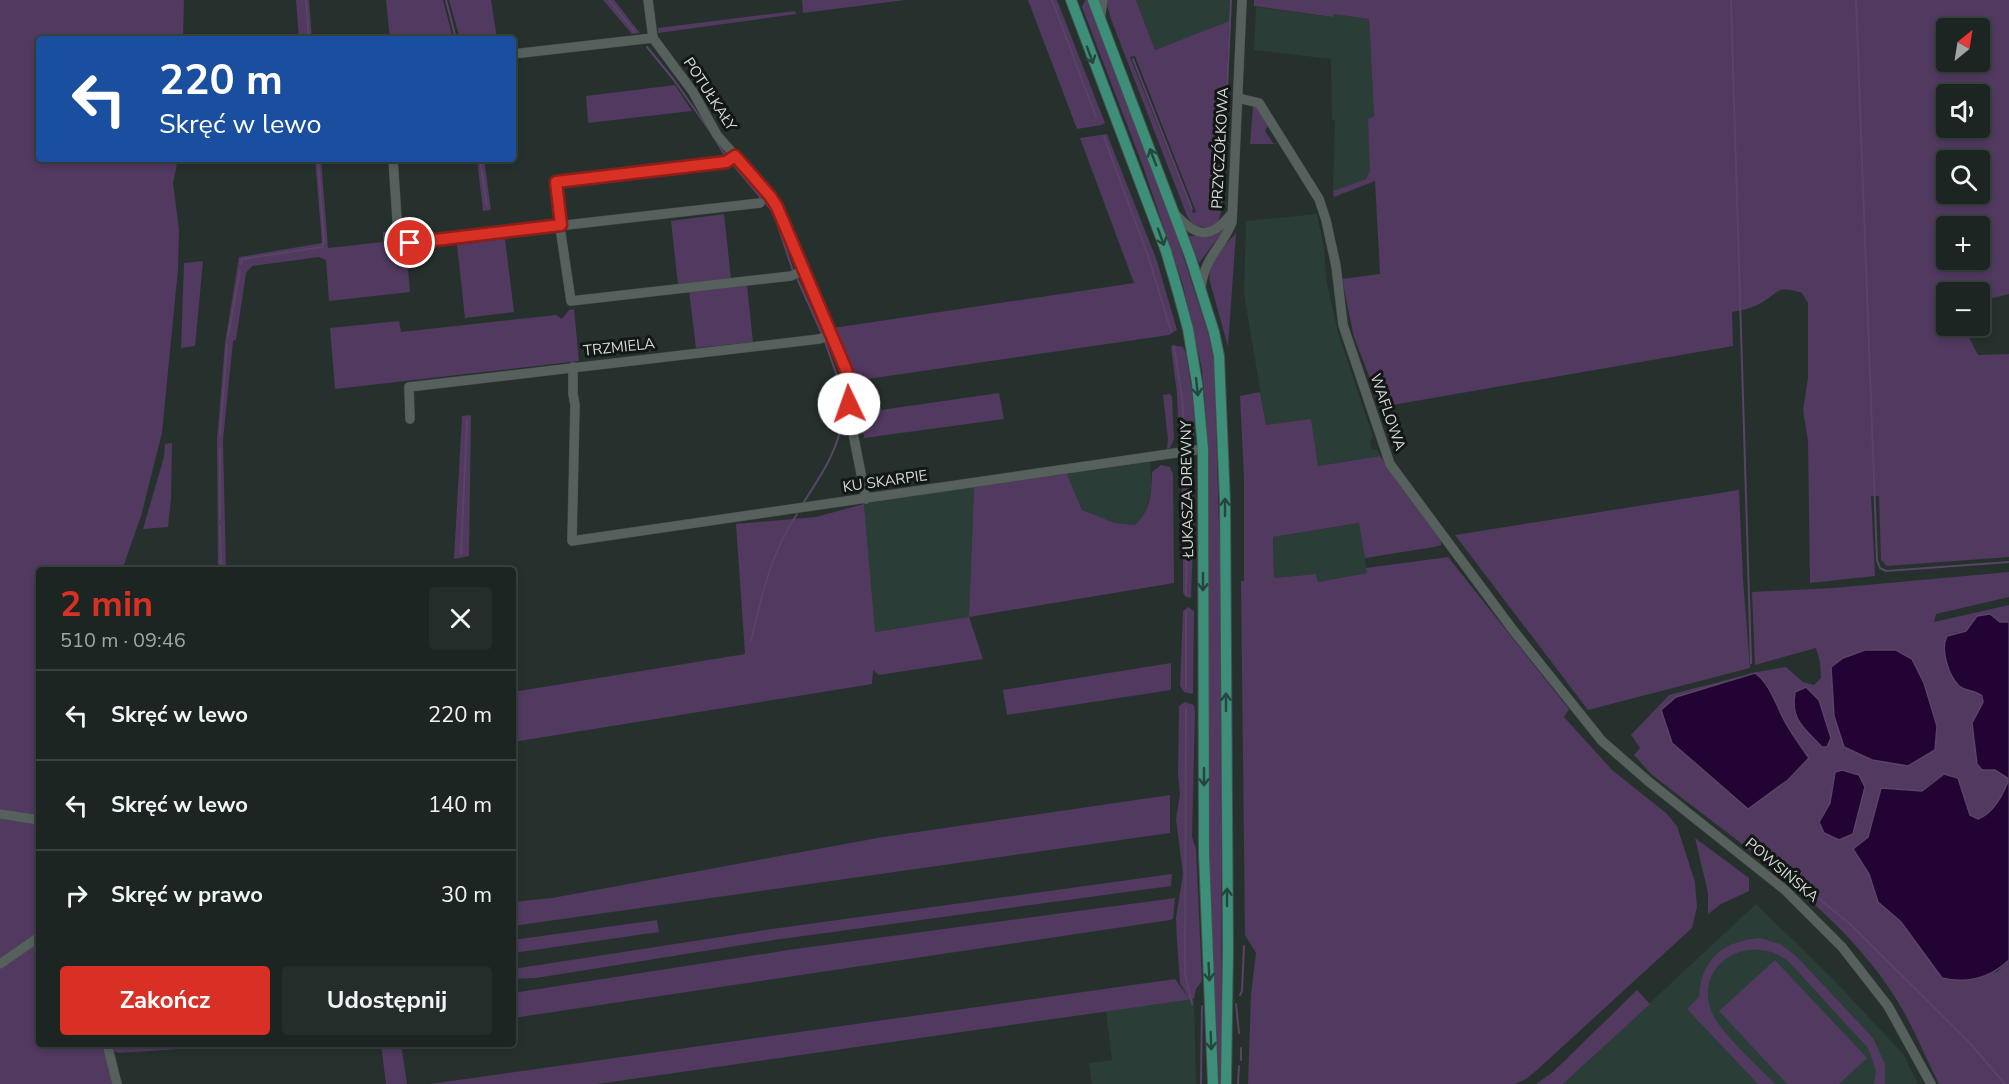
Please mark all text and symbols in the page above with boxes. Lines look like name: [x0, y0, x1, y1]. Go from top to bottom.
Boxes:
north arrow: [1936, 18, 1990, 72]
map controls: [1936, 18, 1990, 336]
one-way arrow: [1086, 45, 1097, 64]
text: 220 m: [159, 52, 283, 109]
street label: POTUŁKAŁY: [679, 54, 742, 135]
icon: left: [60, 60, 138, 138]
button: sound: [1936, 84, 1990, 138]
street label: PRZYCZÓŁKOWA: [1206, 87, 1233, 209]
text: Skręć w lewo: [159, 106, 322, 143]
one-way arrow: [1146, 148, 1157, 167]
button: search: [1936, 150, 1990, 204]
button: +: [1936, 216, 1990, 270]
pin: [384, 217, 435, 268]
icon: arrive: [393, 226, 426, 259]
one-way arrow: [1156, 227, 1167, 246]
button: −: [1936, 282, 1990, 336]
street label: TRZMIELA: [582, 333, 656, 361]
street label: WAFLOWA: [1365, 371, 1411, 453]
position arrow: [817, 372, 881, 436]
one-way arrow: [1192, 377, 1203, 396]
street label: ŁUKASZA DREWNY: [1176, 419, 1198, 559]
street label: KU SKARPIE: [841, 465, 929, 497]
one-way arrow: [1219, 497, 1231, 517]
one-way arrow: [1197, 571, 1209, 591]
text: 2 min: [60, 580, 153, 629]
button: close: [429, 587, 492, 650]
text: 510 m · 09:46: [60, 627, 186, 654]
one-way arrow: [1220, 692, 1232, 712]
icon: left: [60, 699, 93, 732]
text: Skręć w lewo: [111, 700, 248, 730]
text: 220 m: [428, 700, 492, 730]
one-way arrow: [1198, 766, 1210, 786]
icon: left: [60, 789, 93, 822]
text: Skręć w lewo: [111, 790, 248, 820]
text: 140 m: [428, 790, 492, 820]
street label: POWSIŃSKA: [1741, 833, 1823, 907]
icon: right: [60, 879, 93, 912]
text: Skręć w prawo: [111, 880, 263, 910]
text: 30 m: [441, 880, 492, 910]
one-way arrow: [1221, 887, 1233, 907]
one-way arrow: [1203, 961, 1214, 981]
button: Zakończ: [60, 966, 270, 1035]
button: Udostępnij: [282, 966, 492, 1035]
one-way arrow: [1206, 1031, 1217, 1051]

